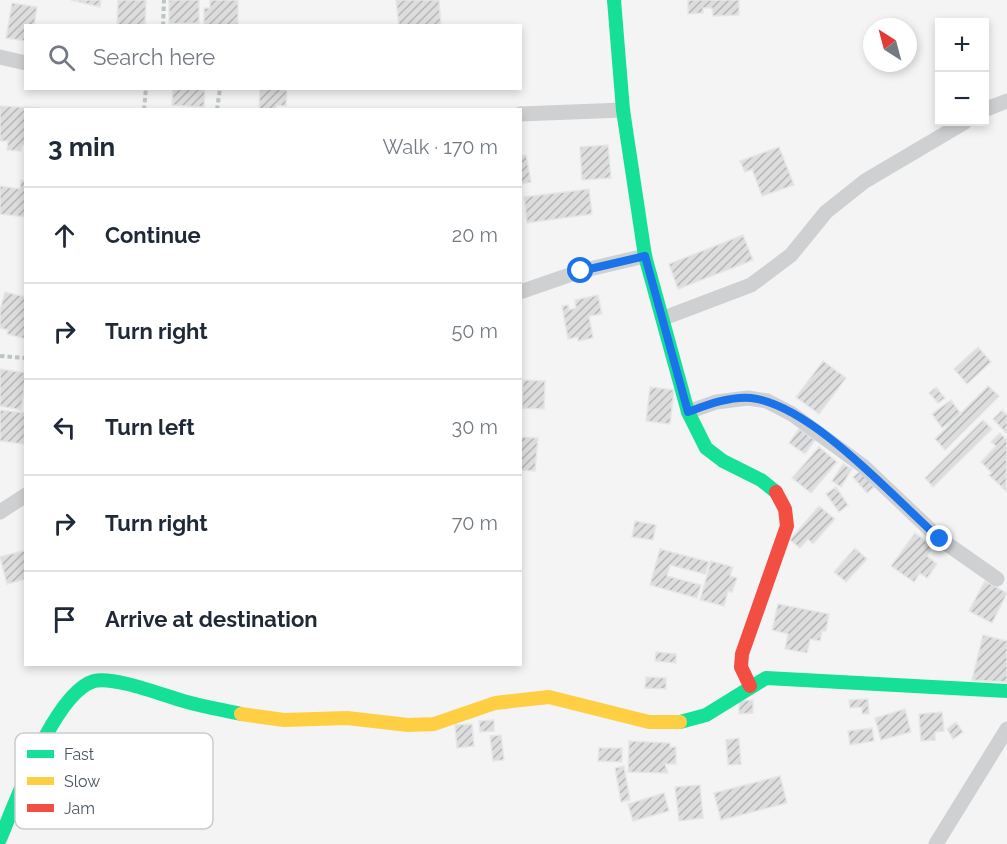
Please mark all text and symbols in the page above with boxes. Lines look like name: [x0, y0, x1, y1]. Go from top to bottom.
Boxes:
north arrow: [863, 18, 917, 72]
map controls: [935, 18, 989, 126]
button: +: [935, 18, 989, 72]
search box: [24, 24, 522, 90]
icon: search: [45, 41, 78, 74]
text: Search here: [93, 44, 215, 70]
button: −: [935, 72, 989, 126]
text: 3 min: [48, 132, 115, 162]
text: Walk · 170 m: [382, 135, 498, 159]
icon: ahead: [48, 219, 81, 252]
text: Continue: [105, 222, 201, 248]
text: 20 m: [452, 223, 498, 247]
route start: [567, 257, 593, 283]
icon: right: [48, 315, 81, 348]
text: Turn right: [105, 318, 208, 344]
text: 50 m: [451, 319, 498, 343]
icon: left: [48, 411, 81, 444]
text: Turn left: [105, 414, 195, 440]
text: 30 m: [452, 415, 498, 439]
icon: right: [48, 507, 81, 540]
text: Turn right: [105, 510, 208, 536]
text: 70 m: [452, 511, 498, 535]
route end: [926, 525, 952, 551]
icon: arrive: [48, 603, 81, 636]
text: Arrive at destination: [105, 606, 318, 632]
legend: [15, 733, 213, 829]
text: Fast: [64, 745, 95, 764]
text: Slow: [64, 772, 100, 791]
text: Jam: [64, 799, 95, 818]

